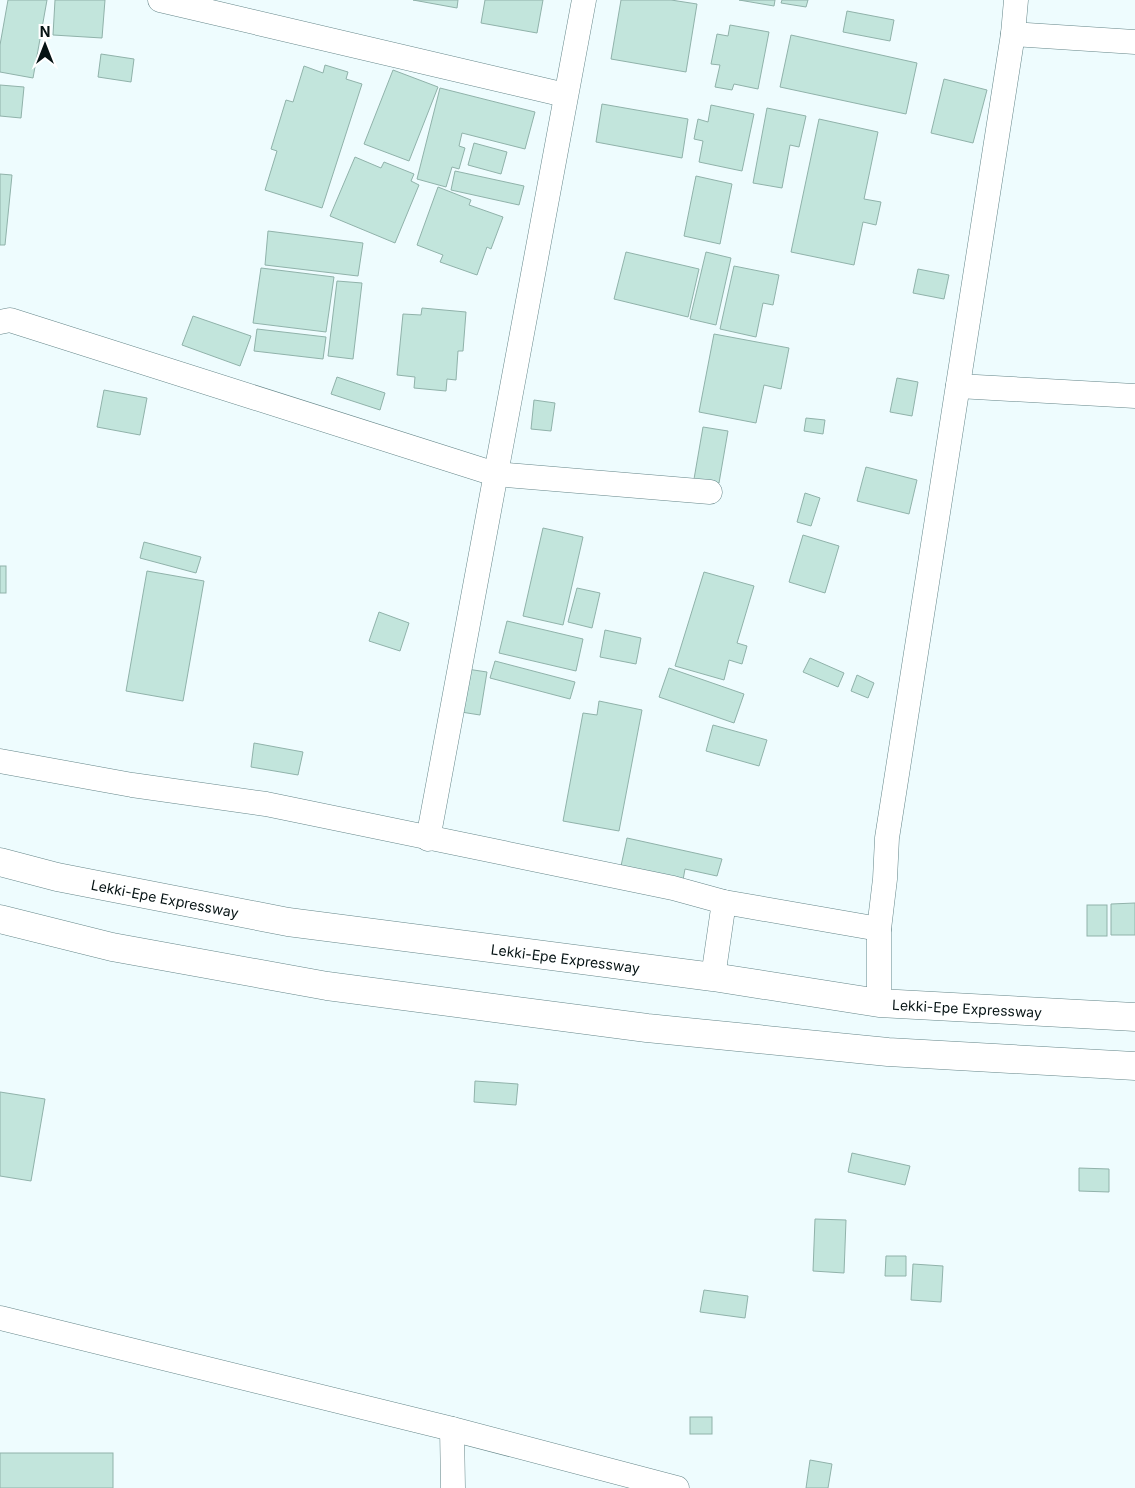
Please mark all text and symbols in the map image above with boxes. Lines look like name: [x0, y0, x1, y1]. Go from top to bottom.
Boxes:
north arrow: [20, 20, 70, 70]
text: N: [40, 23, 50, 40]
street label: Lekki-Epe Expressway: [90, 875, 240, 921]
street label: Lekki-Epe Expressway: [490, 940, 641, 976]
street label: Lekki-Epe Expressway: [892, 995, 1043, 1020]

